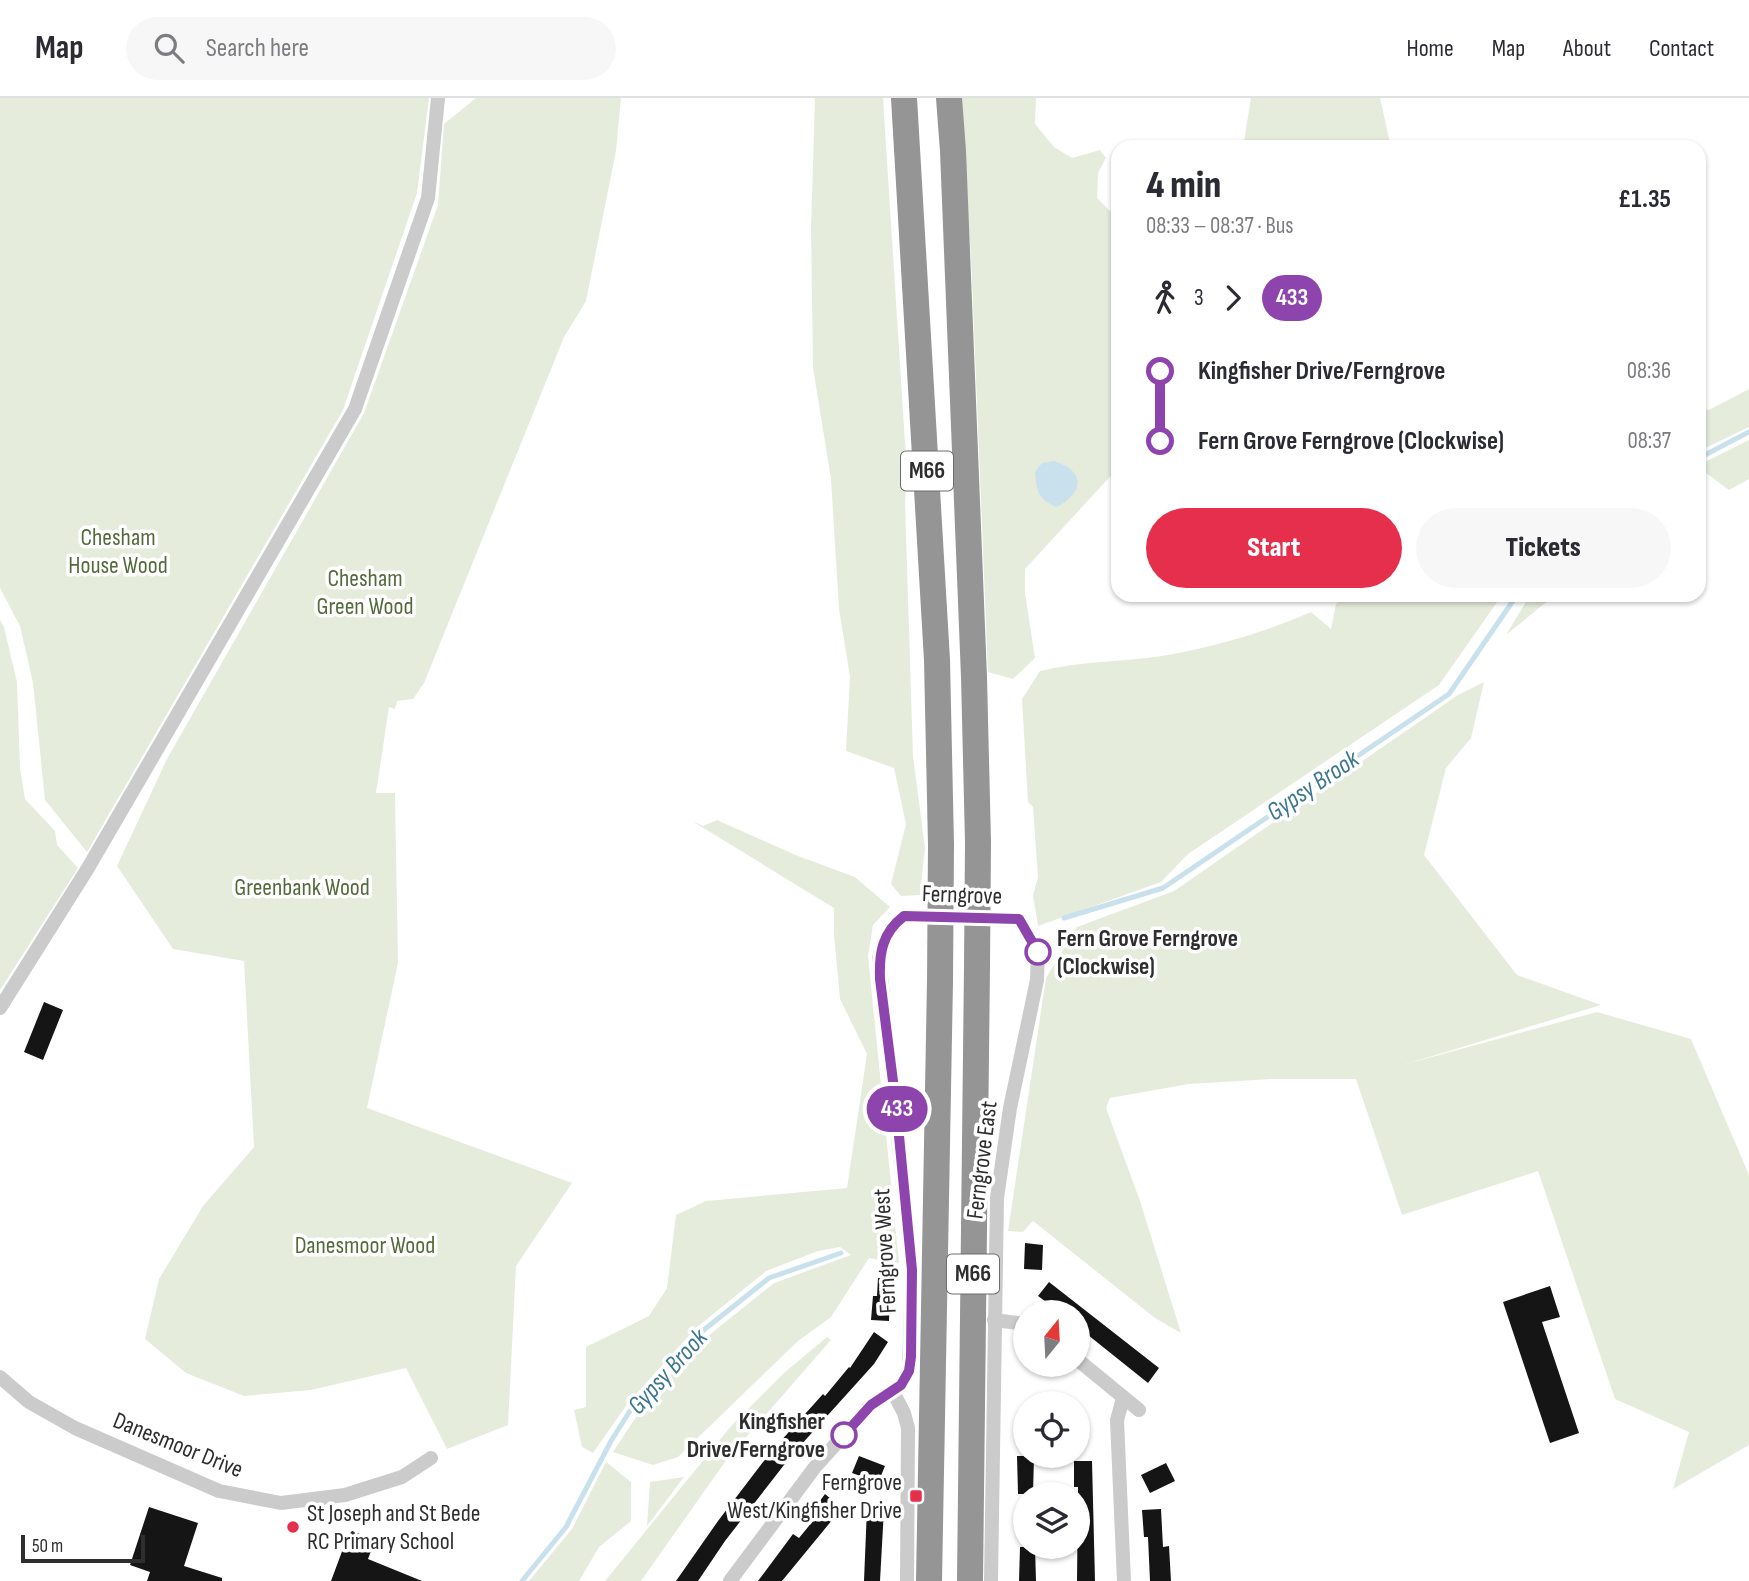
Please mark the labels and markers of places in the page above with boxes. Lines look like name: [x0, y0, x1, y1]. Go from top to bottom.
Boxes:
place label: Fern Grove Ferngrove (Clockwise): [1057, 924, 1238, 981]
marker: Fern Grove Ferngrove (Clockwise): [1025, 939, 1051, 965]
place label: Kingfisher Drive/Ferngrove: [687, 1407, 826, 1464]
marker: Kingfisher Drive/Ferngrove: [831, 1422, 857, 1448]
place label: Ferngrove West/Kingfisher Drive: [727, 1468, 902, 1525]
marker: Ferngrove West/Kingfisher Drive: [908, 1488, 924, 1504]
place label: St Joseph and St Bede RC Primary School: [307, 1499, 480, 1556]
marker: St Joseph and St Bede RC Primary School: [285, 1519, 301, 1535]

